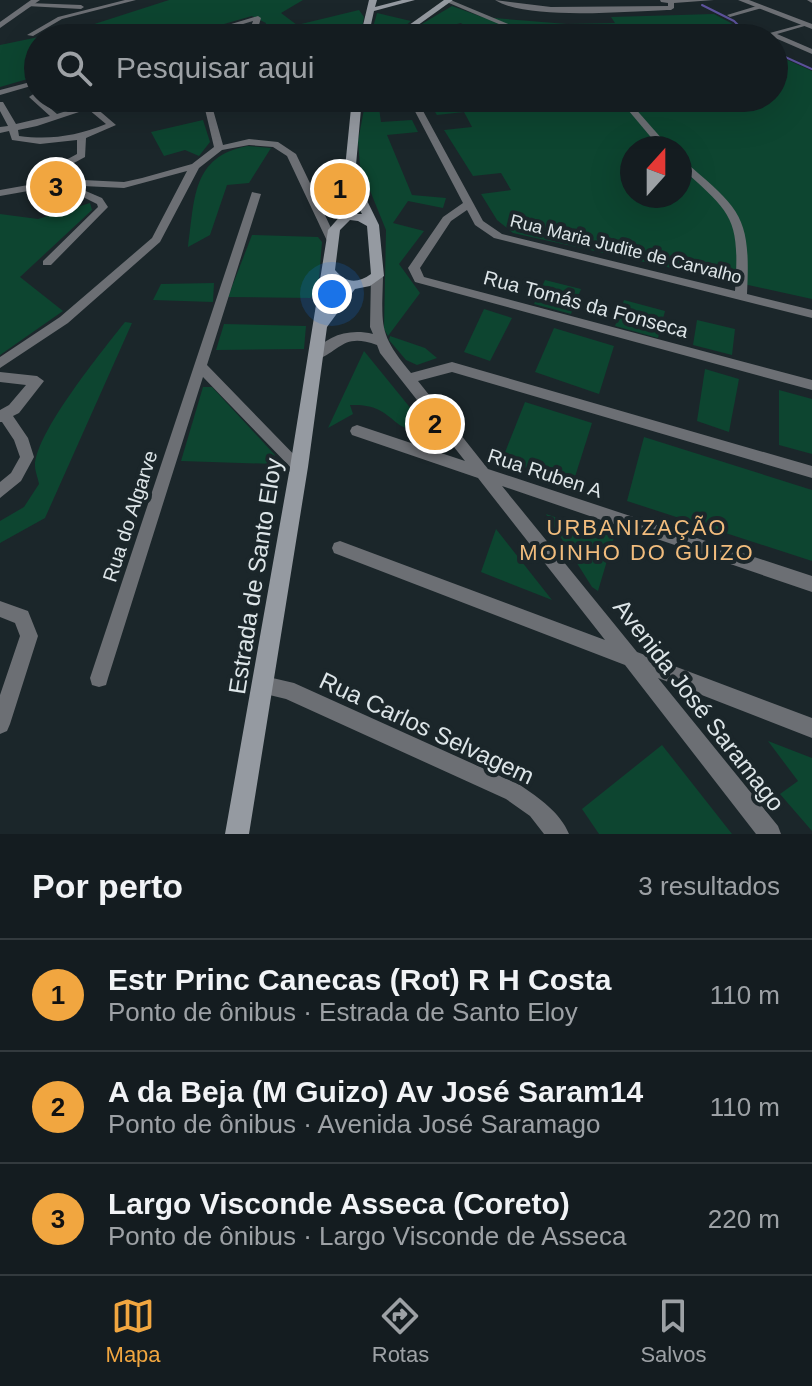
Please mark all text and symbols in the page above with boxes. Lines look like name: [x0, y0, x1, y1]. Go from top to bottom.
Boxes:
search box: [24, 24, 788, 112]
icon: search: [52, 46, 96, 90]
text: Pesquisar aqui: [116, 51, 314, 84]
north arrow: [620, 136, 692, 208]
pin: 3: [30, 157, 82, 217]
pin: 1: [314, 159, 366, 219]
street label: Rua Maria Judite de Carvalho: [508, 210, 744, 288]
street label: Rua Tomás da Fonseca: [481, 266, 692, 342]
your location: [312, 274, 352, 314]
pin: 2: [409, 394, 461, 454]
street label: Rua Ruben A: [485, 444, 606, 502]
street label: Rua do Algarve: [98, 448, 162, 584]
street label: Estrada de Santo Eloy: [223, 456, 287, 696]
district label: URBANIZAÇÃO MOINHO DO GUIZO: [519, 515, 755, 565]
street label: Avenida José Saramago: [608, 594, 790, 816]
street label: Rua Carlos Selvagem: [316, 666, 538, 790]
text: Por perto: [32, 867, 183, 905]
text: 3 resultados: [638, 871, 780, 901]
text: Estr Princ Canecas (Rot) R H Costa: [108, 963, 611, 996]
text: 1: [51, 980, 65, 1010]
text: 110 m: [710, 980, 780, 1010]
text: Ponto de ônibus · Estrada de Santo Eloy: [108, 997, 578, 1027]
text: A da Beja (M Guizo) Av José Saram14: [108, 1075, 643, 1108]
text: 2: [51, 1092, 65, 1122]
text: 110 m: [710, 1092, 780, 1122]
text: Ponto de ônibus · Avenida José Saramago: [108, 1109, 600, 1139]
text: Largo Visconde Asseca (Coreto): [108, 1187, 570, 1220]
text: 3: [51, 1204, 65, 1234]
text: 220 m: [708, 1204, 780, 1234]
text: Ponto de ônibus · Largo Visconde de Asseca: [108, 1221, 626, 1251]
tab: Mapa: [106, 1294, 161, 1368]
tab: Rotas: [372, 1294, 429, 1368]
tab: Salvos: [640, 1294, 706, 1368]

